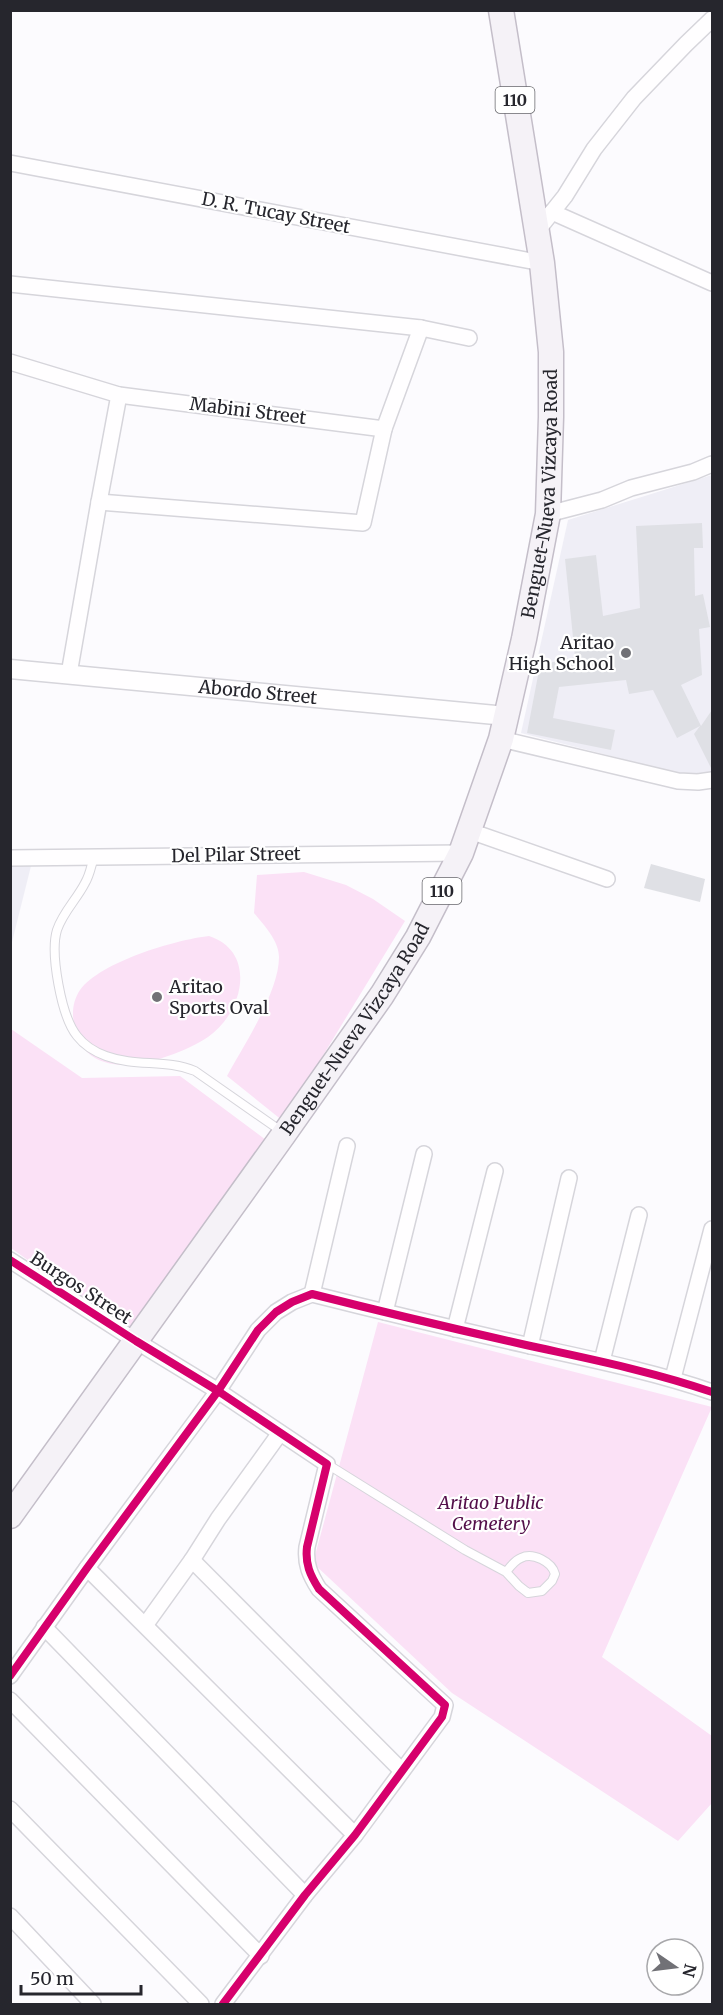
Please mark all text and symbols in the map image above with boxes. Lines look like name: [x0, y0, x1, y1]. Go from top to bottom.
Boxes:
road number: 110: [496, 87, 534, 113]
street label: D. R. Tucay Street: [200, 187, 352, 238]
street label: Benguet-Nueva Vizcaya Road: [516, 369, 562, 620]
street label: Mabini Street: [188, 392, 308, 429]
place label: Aritao High School: [509, 631, 614, 675]
marker: Aritao High School: [619, 646, 633, 660]
street label: Abordo Street: [197, 675, 318, 709]
street label: Del Pilar Street: [171, 842, 301, 867]
road number: 110: [422, 878, 462, 904]
street label: Benguet-Nueva Vizcaya Road: [275, 919, 434, 1139]
place label: Aritao Sports Oval: [168, 975, 269, 1019]
marker: Aritao Sports Oval: [150, 990, 164, 1004]
street label: Burgos Street: [26, 1246, 136, 1329]
park label: Aritao Public Cemetery: [436, 1491, 544, 1535]
north arrow: [645, 1937, 705, 1997]
scale bar: [21, 1958, 141, 1996]
text: N: [678, 1962, 701, 1980]
text: 50 m: [30, 1967, 74, 1990]

